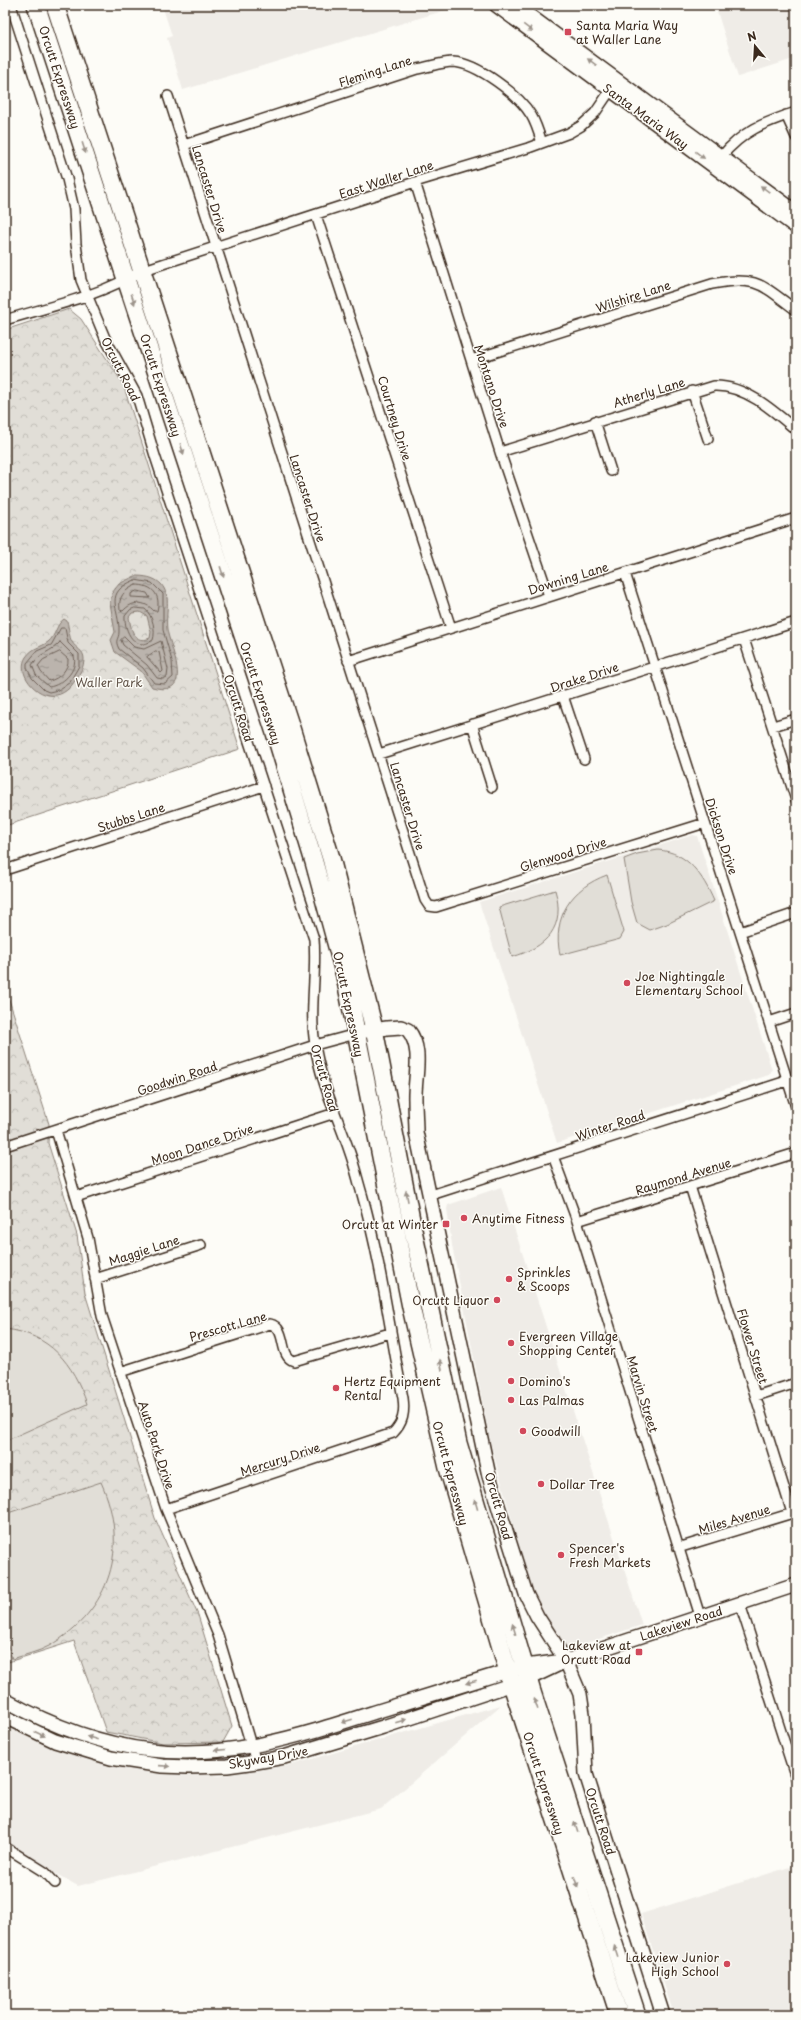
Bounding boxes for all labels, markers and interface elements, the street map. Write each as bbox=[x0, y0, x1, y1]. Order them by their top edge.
place label: Santa Maria Way at Waller Lane bbox=[576, 16, 678, 48]
street label: Orcutt Expressway bbox=[35, 23, 85, 131]
one-way arrow bbox=[522, 24, 533, 32]
north arrow bbox=[735, 26, 775, 66]
text: N bbox=[745, 26, 759, 45]
marker: Santa Maria Way at Waller Lane bbox=[563, 27, 573, 37]
street label: Fleming Lane bbox=[336, 51, 414, 91]
one-way arrow bbox=[587, 58, 598, 66]
street label: Santa Maria Way bbox=[599, 79, 693, 153]
one-way arrow bbox=[81, 143, 87, 155]
street label: Lancaster Drive bbox=[188, 143, 232, 235]
one-way arrow bbox=[694, 151, 705, 160]
street label: East Waller Lane bbox=[336, 155, 436, 203]
one-way arrow bbox=[759, 185, 770, 193]
street label: Wilshire Lane bbox=[593, 275, 673, 317]
one-way arrow bbox=[130, 293, 136, 305]
street label: Orcutt Expressway bbox=[136, 331, 186, 439]
street label: Orcutt Road bbox=[97, 334, 145, 404]
street label: Montano Drive bbox=[470, 342, 514, 430]
street label: Atherly Lane bbox=[611, 372, 687, 411]
street label: Courtney Drive bbox=[374, 373, 416, 463]
one-way arrow bbox=[179, 443, 185, 455]
street label: Lancaster Drive bbox=[285, 452, 331, 544]
street label: Downing Lane bbox=[525, 557, 611, 599]
one-way arrow bbox=[219, 567, 225, 579]
street label: Orcutt Expressway bbox=[236, 639, 286, 747]
street label: Drake Drive bbox=[547, 657, 621, 697]
street label: Orcutt Road bbox=[220, 672, 258, 744]
park label: Waller Park bbox=[75, 673, 143, 691]
street label: Lancaster Drive bbox=[386, 760, 430, 852]
street label: Dickson Drive bbox=[701, 795, 743, 877]
street label: Stubbs Lane bbox=[95, 798, 167, 836]
street label: Glenwood Drive bbox=[517, 832, 609, 876]
street label: Orcutt Expressway bbox=[329, 950, 369, 1058]
place label: Joe Nightingale Elementary School bbox=[635, 967, 743, 999]
marker: Joe Nightingale Elementary School bbox=[622, 978, 632, 988]
street label: Orcutt Road bbox=[307, 1042, 343, 1114]
street label: Goodwin Road bbox=[135, 1057, 219, 1099]
street label: Winter Road bbox=[573, 1105, 647, 1145]
street label: Moon Dance Drive bbox=[148, 1119, 256, 1169]
street label: Raymond Avenue bbox=[633, 1153, 734, 1199]
one-way arrow bbox=[403, 1190, 409, 1202]
place label: Anytime Fitness bbox=[472, 1209, 565, 1227]
marker: Anytime Fitness bbox=[459, 1213, 469, 1223]
place label: Orcutt at Winter bbox=[342, 1215, 438, 1233]
marker: Orcutt at Winter bbox=[441, 1219, 451, 1229]
street label: Maggie Lane bbox=[106, 1230, 182, 1270]
place label: Sprinkles & Scoops bbox=[517, 1263, 571, 1295]
marker: Sprinkles & Scoops bbox=[504, 1274, 514, 1284]
place label: Orcutt Liquor bbox=[412, 1291, 489, 1309]
marker: Orcutt Liquor bbox=[492, 1295, 502, 1305]
street label: Prescott Lane bbox=[187, 1306, 269, 1346]
street label: Flower Street bbox=[733, 1306, 773, 1386]
place label: Evergreen Village Shopping Center bbox=[519, 1327, 618, 1359]
marker: Evergreen Village Shopping Center bbox=[506, 1338, 516, 1348]
street label: Marvin Street bbox=[623, 1353, 663, 1435]
one-way arrow bbox=[437, 1359, 443, 1371]
place label: Hertz Equipment Rental bbox=[344, 1372, 441, 1404]
place label: Domino's bbox=[519, 1372, 571, 1390]
marker: Domino's bbox=[506, 1376, 516, 1386]
marker: Hertz Equipment Rental bbox=[331, 1383, 341, 1393]
place label: Las Palmas bbox=[519, 1391, 584, 1409]
marker: Las Palmas bbox=[506, 1395, 516, 1405]
street label: Auto Park Drive bbox=[134, 1398, 180, 1492]
street label: Orcutt Expressway bbox=[428, 1419, 474, 1527]
place label: Goodwill bbox=[531, 1422, 581, 1440]
marker: Goodwill bbox=[518, 1426, 528, 1436]
street label: Mercury Drive bbox=[238, 1437, 323, 1480]
street label: Orcutt Road bbox=[481, 1470, 517, 1542]
place label: Dollar Tree bbox=[549, 1475, 615, 1493]
marker: Dollar Tree bbox=[536, 1479, 546, 1489]
one-way arrow bbox=[472, 1498, 478, 1511]
street label: Miles Avenue bbox=[696, 1499, 773, 1538]
place label: Spencer's Fresh Markets bbox=[569, 1539, 651, 1571]
marker: Spencer's Fresh Markets bbox=[556, 1550, 566, 1560]
street label: Lakeview Road bbox=[637, 1601, 725, 1645]
one-way arrow bbox=[511, 1622, 517, 1634]
place label: Lakeview at Orcutt Road bbox=[561, 1636, 631, 1668]
marker: Lakeview at Orcutt Road bbox=[634, 1647, 644, 1657]
one-way arrow bbox=[464, 1679, 476, 1685]
one-way arrow bbox=[533, 1698, 539, 1710]
one-way arrow bbox=[340, 1718, 352, 1724]
one-way arrow bbox=[396, 1718, 408, 1724]
street label: Orcutt Expressway bbox=[519, 1729, 569, 1837]
one-way arrow bbox=[34, 1731, 46, 1737]
one-way arrow bbox=[85, 1734, 98, 1740]
street label: Skyway Drive bbox=[227, 1741, 309, 1773]
one-way arrow bbox=[214, 1747, 226, 1753]
one-way arrow bbox=[159, 1762, 172, 1769]
street label: Orcutt Road bbox=[582, 1785, 620, 1857]
one-way arrow bbox=[573, 1821, 579, 1833]
one-way arrow bbox=[573, 1876, 579, 1888]
one-way arrow bbox=[613, 1945, 619, 1957]
place label: Lakeview Junior High School bbox=[626, 1948, 720, 1980]
marker: Lakeview Junior High School bbox=[722, 1959, 732, 1969]

